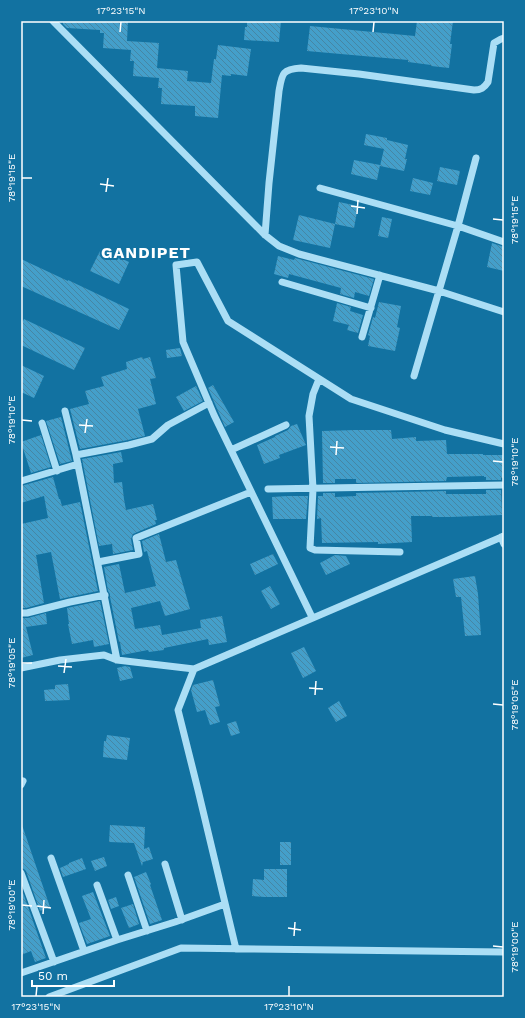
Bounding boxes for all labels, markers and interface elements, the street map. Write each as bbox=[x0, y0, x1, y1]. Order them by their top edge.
text: 17°23'15"N bbox=[96, 5, 146, 16]
text: 17°23'10"N bbox=[349, 5, 399, 16]
text: 78°19'15"E bbox=[6, 154, 17, 202]
text: 78°19'15"E bbox=[509, 196, 520, 244]
district label: GANDIPET bbox=[101, 243, 191, 262]
text: 78°19'10"E bbox=[6, 395, 17, 445]
text: 78°19'10"E bbox=[509, 437, 520, 487]
text: 78°19'05"E bbox=[6, 637, 17, 689]
text: 78°19'05"E bbox=[509, 679, 520, 731]
text: 78°19'00"E bbox=[6, 879, 17, 931]
text: 78°19'00"E bbox=[509, 921, 520, 973]
scale bar bbox=[32, 962, 114, 988]
text: 50 m bbox=[38, 969, 68, 983]
text: 17°23'15"N bbox=[11, 1001, 61, 1012]
text: 17°23'10"N bbox=[264, 1001, 314, 1012]

